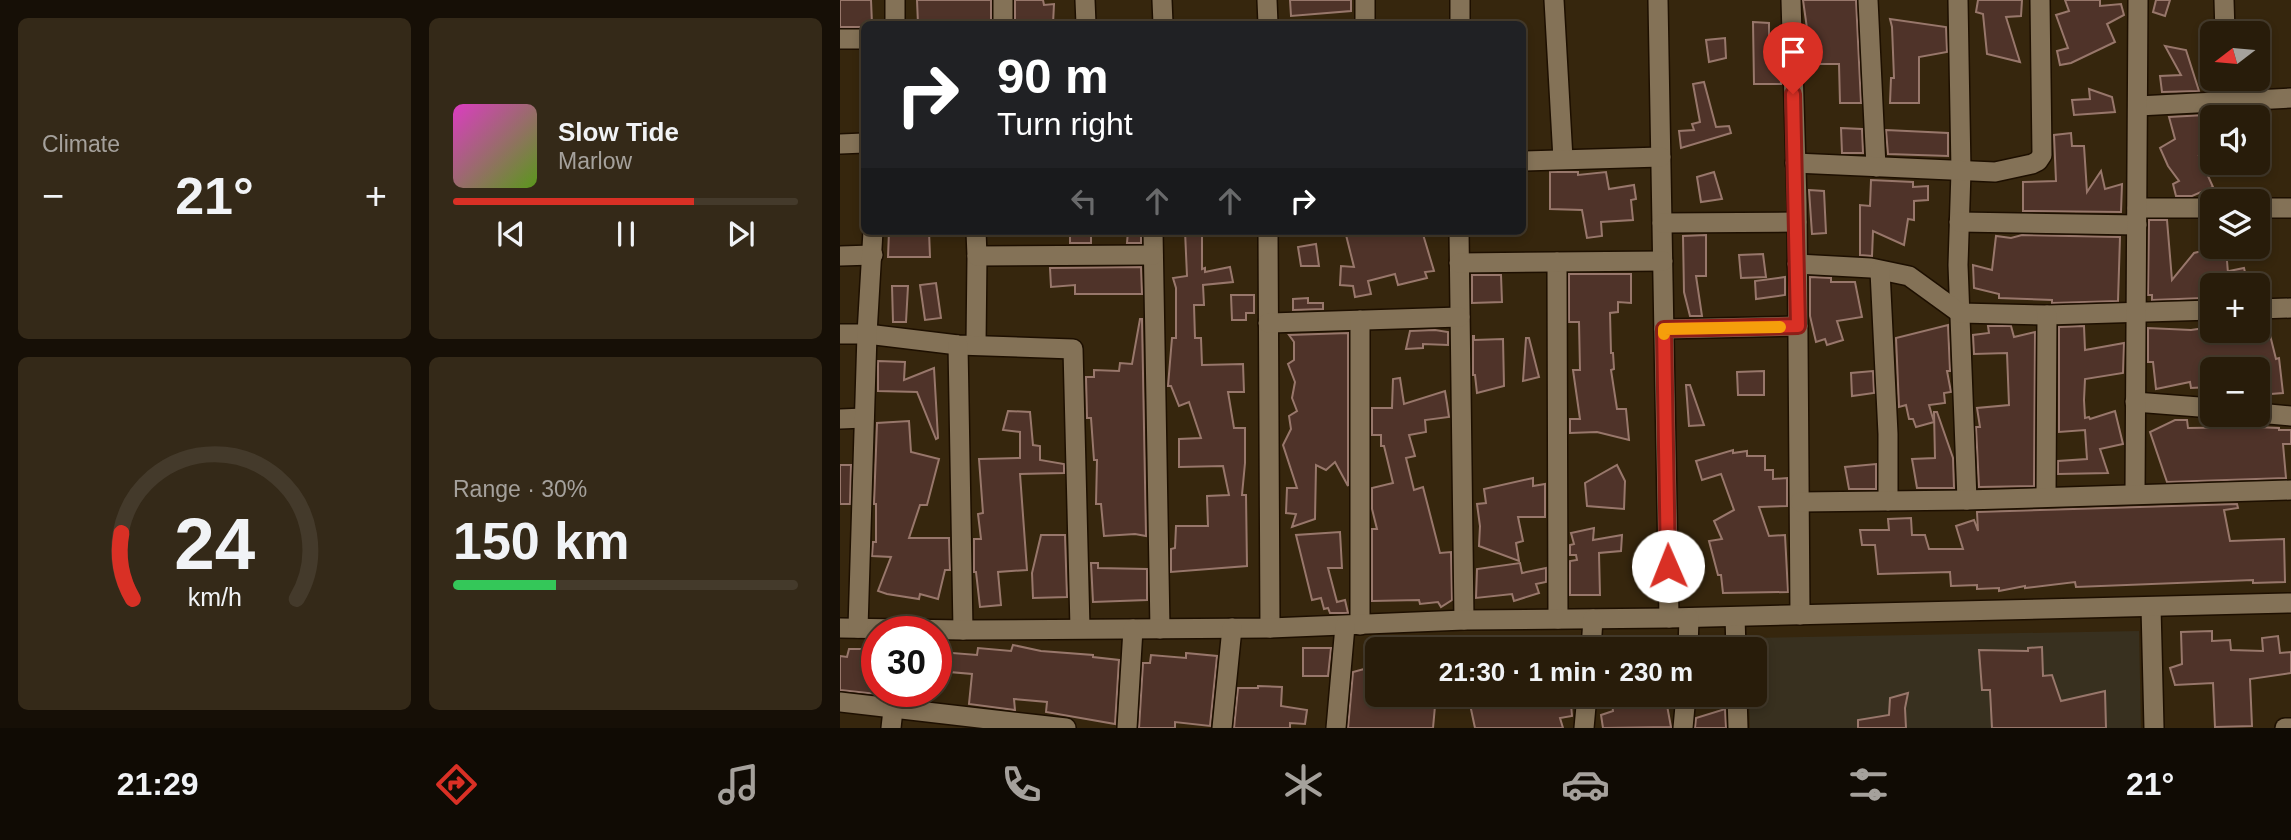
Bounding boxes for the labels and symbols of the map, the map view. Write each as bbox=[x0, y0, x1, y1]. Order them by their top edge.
north arrow bbox=[2200, 21, 2270, 91]
pin bbox=[1763, 22, 1823, 94]
position arrow bbox=[1631, 529, 1705, 603]
speed limit sign: 30 bbox=[861, 616, 952, 707]

